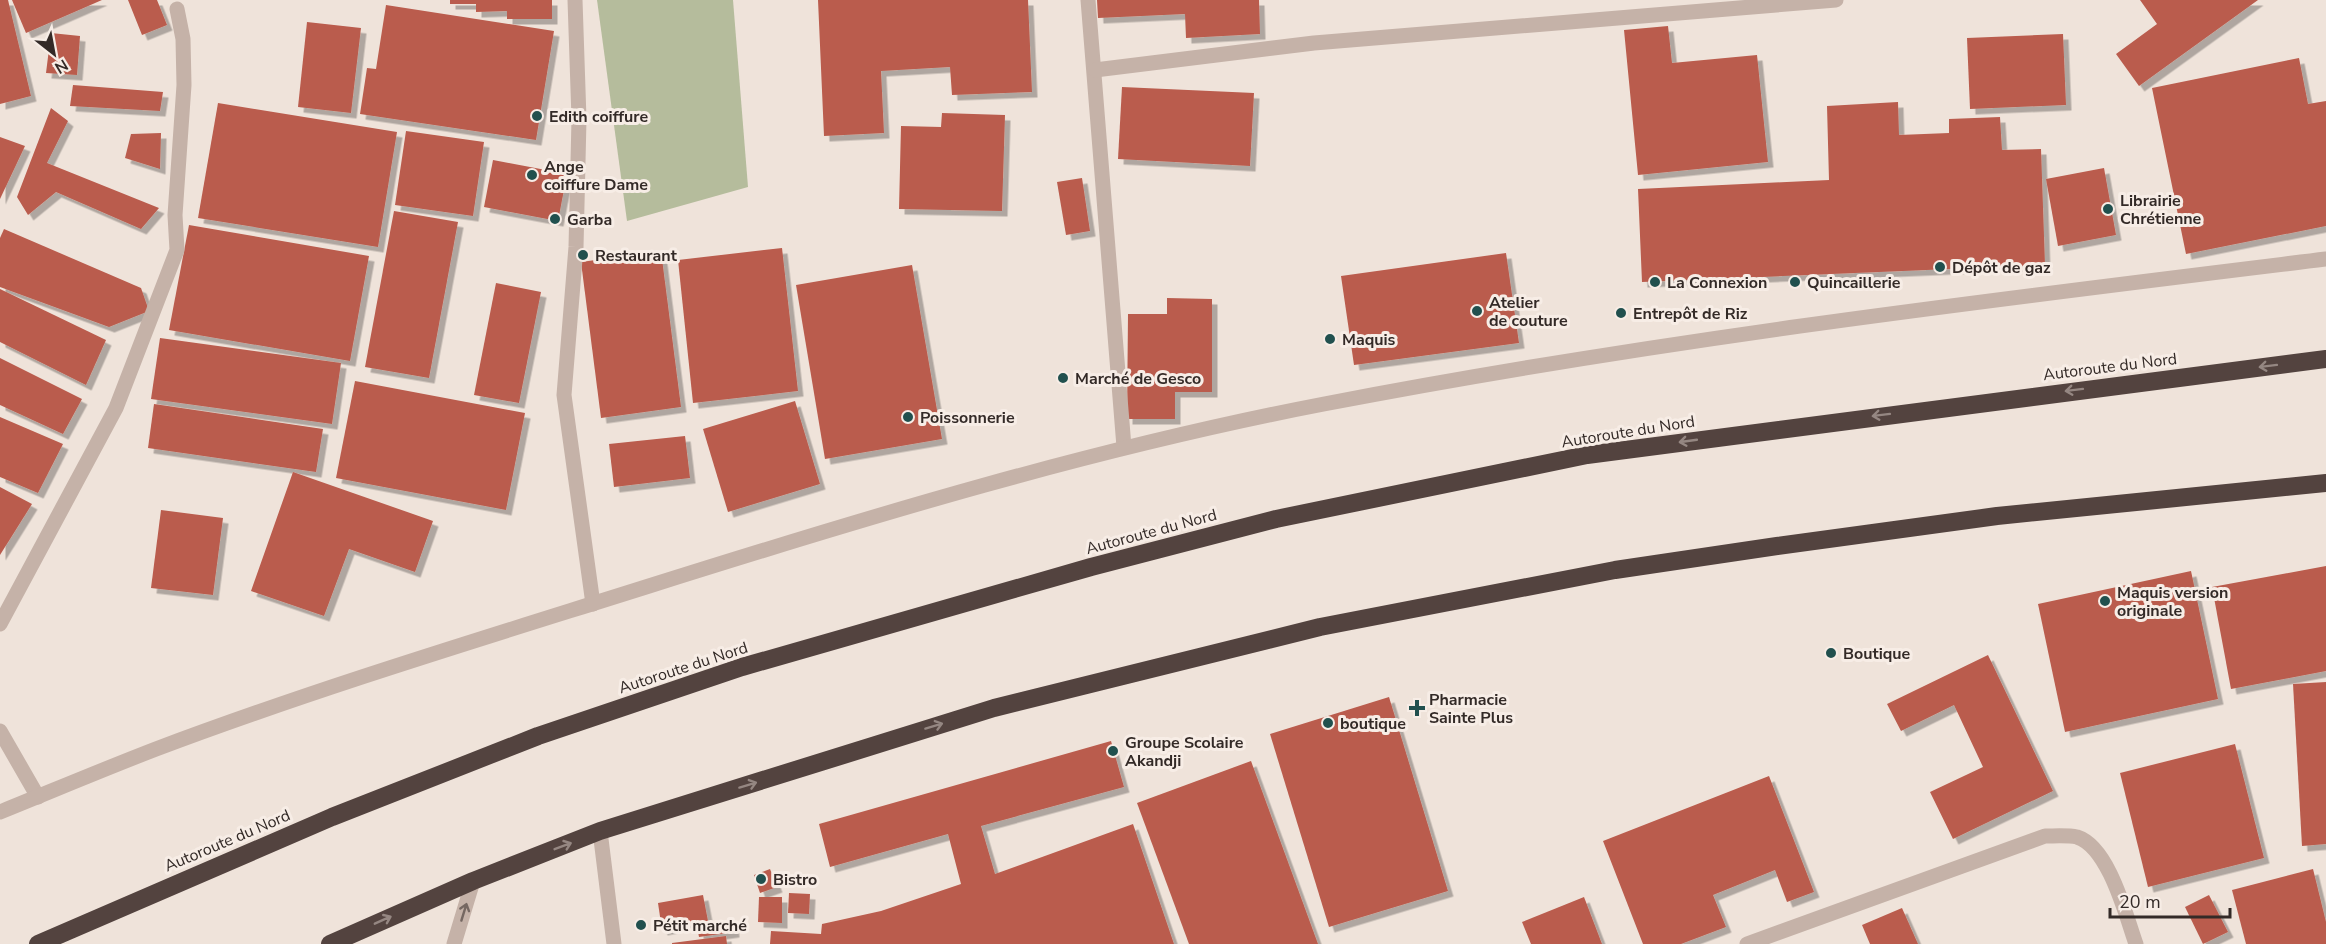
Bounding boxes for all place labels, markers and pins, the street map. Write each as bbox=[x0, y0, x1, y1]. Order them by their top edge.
place label: Edith coiffure bbox=[549, 106, 648, 128]
marker: Edith coiffure bbox=[530, 109, 544, 123]
place label: Ange coiffure Dame bbox=[544, 156, 648, 196]
marker: Ange coiffure Dame bbox=[525, 168, 539, 182]
place label: Librairie Chrétienne bbox=[2120, 190, 2202, 230]
marker: Librairie Chrétienne bbox=[2101, 202, 2115, 216]
place label: Garba bbox=[567, 209, 612, 231]
marker: Garba bbox=[548, 212, 562, 226]
place label: Restaurant bbox=[595, 245, 678, 267]
marker: Restaurant bbox=[576, 248, 590, 262]
place label: Dépôt de gaz bbox=[1952, 257, 2051, 279]
marker: Dépôt de gaz bbox=[1933, 260, 1947, 274]
place label: La Connexion bbox=[1667, 272, 1767, 294]
place label: Quincaillerie bbox=[1807, 272, 1901, 294]
marker: La Connexion bbox=[1648, 275, 1662, 289]
marker: Quincaillerie bbox=[1788, 275, 1802, 289]
place label: Atelier de couture bbox=[1489, 292, 1568, 332]
place label: Entrepôt de Riz bbox=[1633, 303, 1748, 325]
marker: Atelier de couture bbox=[1470, 304, 1484, 318]
marker: Entrepôt de Riz bbox=[1614, 306, 1628, 320]
place label: Maquis bbox=[1342, 329, 1396, 351]
marker: Maquis bbox=[1323, 332, 1337, 346]
place label: Marché de Gesco bbox=[1075, 368, 1201, 390]
marker: Marché de Gesco bbox=[1056, 371, 1070, 385]
place label: Poissonnerie bbox=[920, 407, 1015, 429]
marker: Poissonnerie bbox=[901, 410, 915, 424]
place label: Maquis version originale bbox=[2117, 582, 2228, 622]
marker: Maquis version originale bbox=[2098, 594, 2112, 608]
place label: Boutique bbox=[1843, 643, 1911, 665]
marker: Boutique bbox=[1824, 646, 1838, 660]
place label: Pharmacie Sainte Plus bbox=[1429, 689, 1513, 729]
marker: Pharmacie Sainte Plus bbox=[1410, 701, 1424, 715]
place label: boutique bbox=[1340, 713, 1406, 735]
marker: boutique bbox=[1321, 716, 1335, 730]
place label: Groupe Scolaire Akandji bbox=[1125, 732, 1244, 772]
marker: Groupe Scolaire Akandji bbox=[1106, 744, 1120, 758]
place label: Bistro bbox=[773, 869, 817, 891]
marker: Bistro bbox=[754, 872, 768, 886]
place label: Pétit marché bbox=[653, 915, 747, 937]
marker: Pétit marché bbox=[634, 918, 648, 932]

